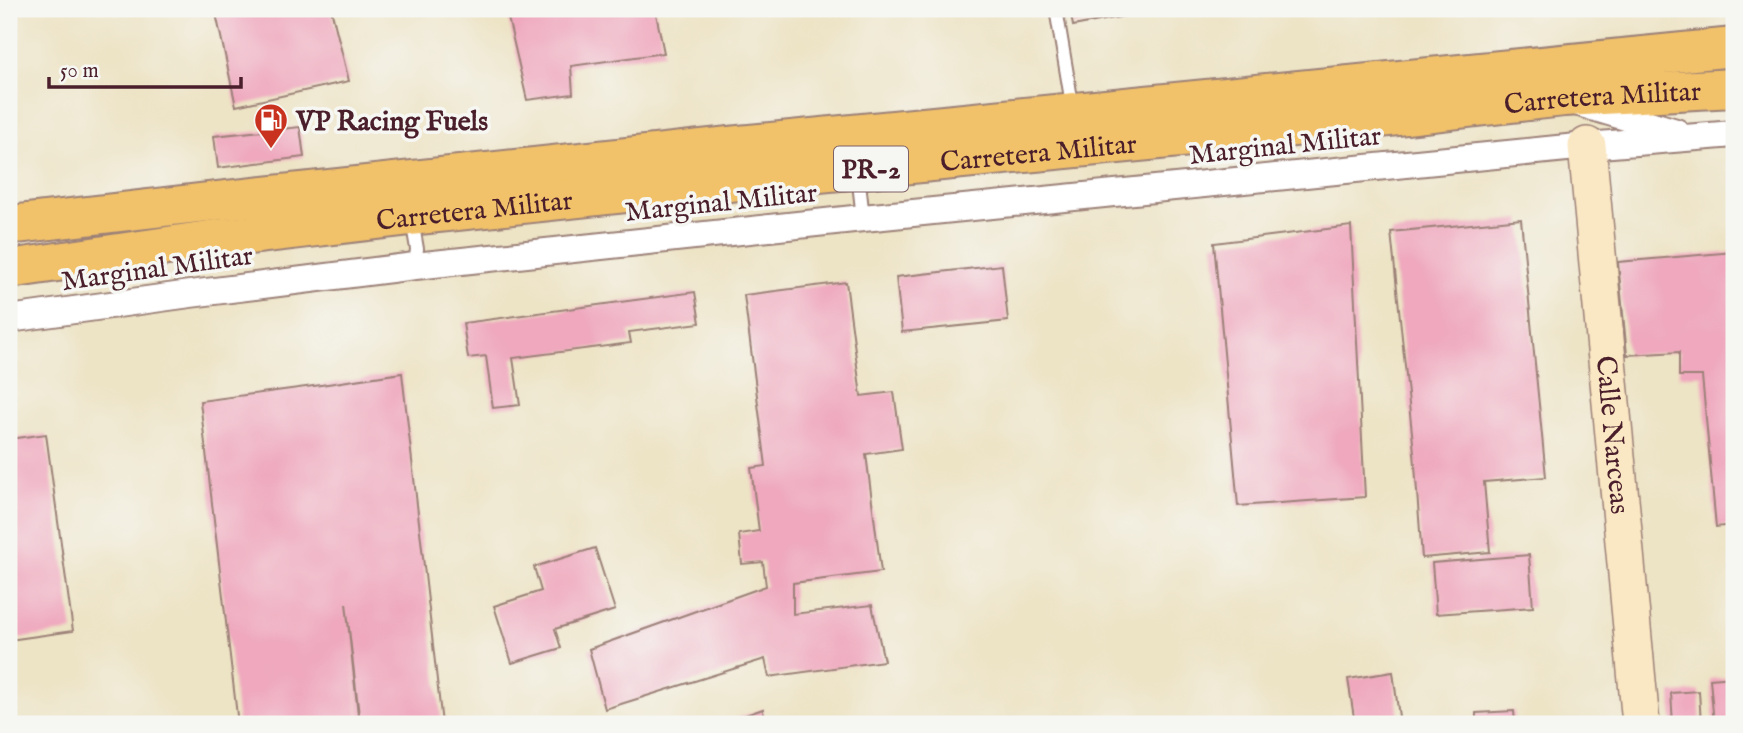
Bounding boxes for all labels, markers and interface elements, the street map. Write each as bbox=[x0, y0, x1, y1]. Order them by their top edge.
scale bar bbox=[49, 46, 242, 90]
text: 50 m bbox=[60, 58, 99, 85]
street label: Carretera Militar bbox=[1502, 75, 1702, 124]
fuel station icon: VP Racing Fuels bbox=[252, 101, 290, 150]
place label: VP Racing Fuels bbox=[295, 105, 488, 140]
street label: Marginal Militar bbox=[1187, 119, 1383, 174]
street label: Carretera Militar bbox=[938, 127, 1138, 181]
road number: PR-2 bbox=[834, 146, 908, 192]
street label: Marginal Militar bbox=[623, 176, 819, 231]
street label: Carretera Militar bbox=[374, 184, 574, 240]
street label: Marginal Militar bbox=[59, 239, 255, 300]
street label: Calle Narceas bbox=[1587, 354, 1636, 516]

